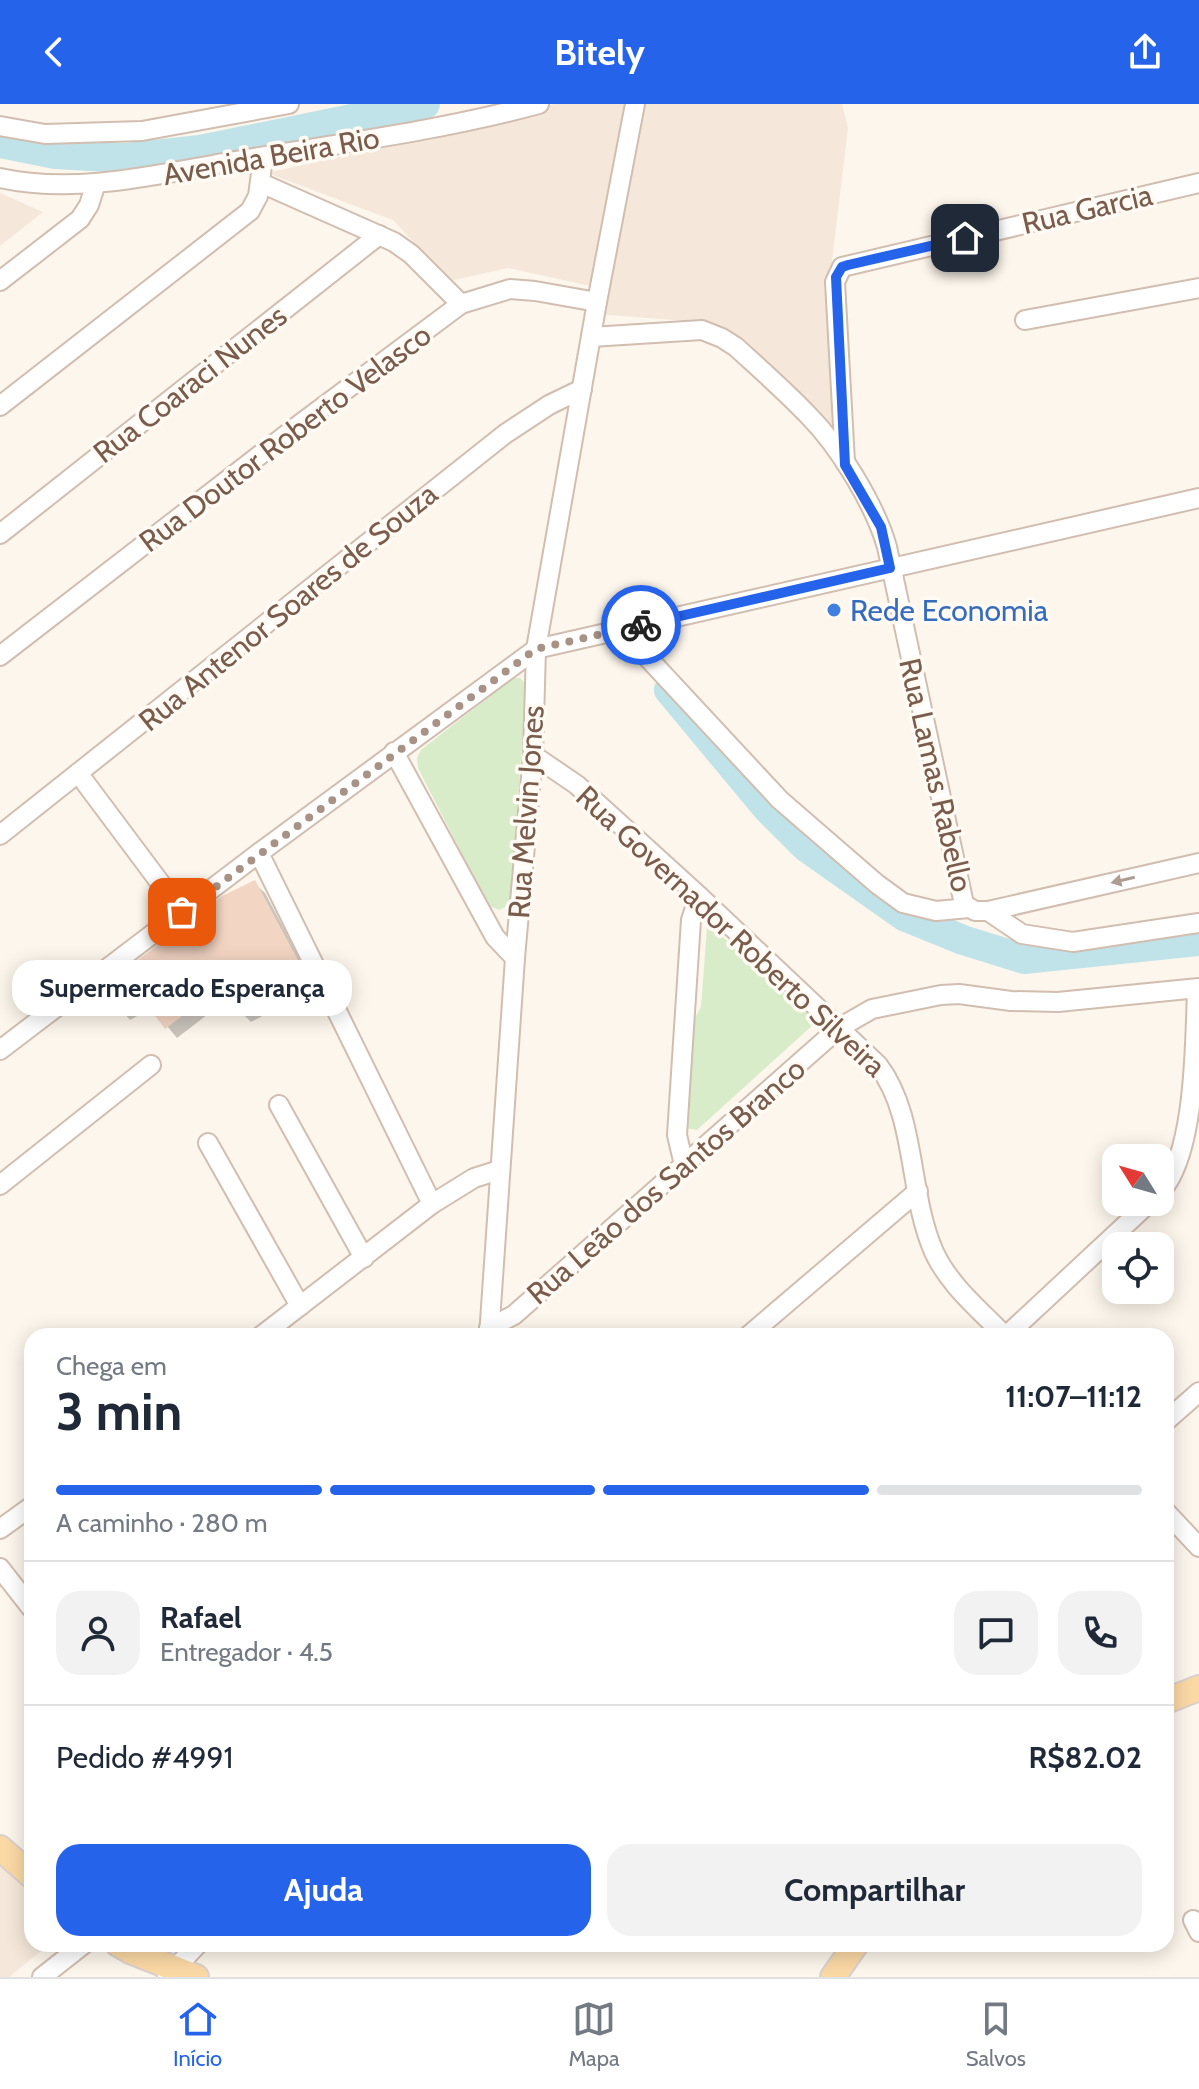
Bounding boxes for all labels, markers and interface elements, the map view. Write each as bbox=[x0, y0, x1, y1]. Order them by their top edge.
icon: back bbox=[32, 30, 76, 74]
text: Bitely bbox=[554, 30, 645, 74]
icon: share bbox=[1123, 30, 1167, 74]
street label: Avenida Beira Rio bbox=[160, 119, 382, 193]
street label: Rua Garcia bbox=[1018, 176, 1156, 242]
pin bbox=[931, 204, 999, 272]
icon: home bbox=[943, 216, 987, 260]
street label: Rua Coaraci Nunes bbox=[86, 297, 294, 471]
street label: Rua Doutor Roberto Velasco bbox=[132, 316, 438, 560]
street label: Rua Antenor Soares de Souza bbox=[131, 475, 445, 739]
courier bbox=[601, 585, 681, 665]
place label: Rede Economia bbox=[850, 592, 1049, 629]
marker: Rede Economia bbox=[825, 601, 843, 619]
icon: bike bbox=[619, 603, 663, 647]
street label: Rua Lamas Rabello bbox=[891, 655, 981, 895]
street label: Rua Melvin Jones bbox=[500, 704, 552, 920]
street label: Rua Governador Roberto Silveira bbox=[568, 778, 894, 1085]
one-way arrow bbox=[1110, 874, 1135, 887]
pin bbox=[148, 878, 216, 946]
icon: bag bbox=[160, 890, 204, 934]
callout: Supermercado Esperança bbox=[12, 960, 352, 1016]
text: Supermercado Esperança bbox=[39, 972, 325, 1004]
street label: Rua Leão dos Santos Branco bbox=[519, 1050, 813, 1312]
north arrow bbox=[1102, 1144, 1174, 1216]
map controls bbox=[1102, 1144, 1174, 1304]
button: locate bbox=[1102, 1232, 1174, 1304]
text: Chega em bbox=[56, 1350, 167, 1382]
text: 11:07–11:12 bbox=[1005, 1378, 1142, 1415]
text: 3 min bbox=[56, 1380, 182, 1443]
text: A caminho · 280 m bbox=[56, 1507, 267, 1539]
button: person bbox=[56, 1591, 140, 1675]
button: chat bbox=[954, 1591, 1038, 1675]
button: phone bbox=[1058, 1591, 1142, 1675]
text: Rafael bbox=[160, 1599, 242, 1636]
text: Entregador · 4.5 bbox=[160, 1636, 333, 1668]
text: Pedido #4991 bbox=[56, 1739, 233, 1776]
text: R$82.02 bbox=[1028, 1739, 1142, 1776]
button: Ajuda bbox=[56, 1844, 591, 1936]
button: Compartilhar bbox=[607, 1844, 1142, 1936]
tab: Início bbox=[173, 1997, 222, 2072]
tab: Mapa bbox=[568, 1997, 619, 2072]
tab: Salvos bbox=[966, 1997, 1026, 2072]

